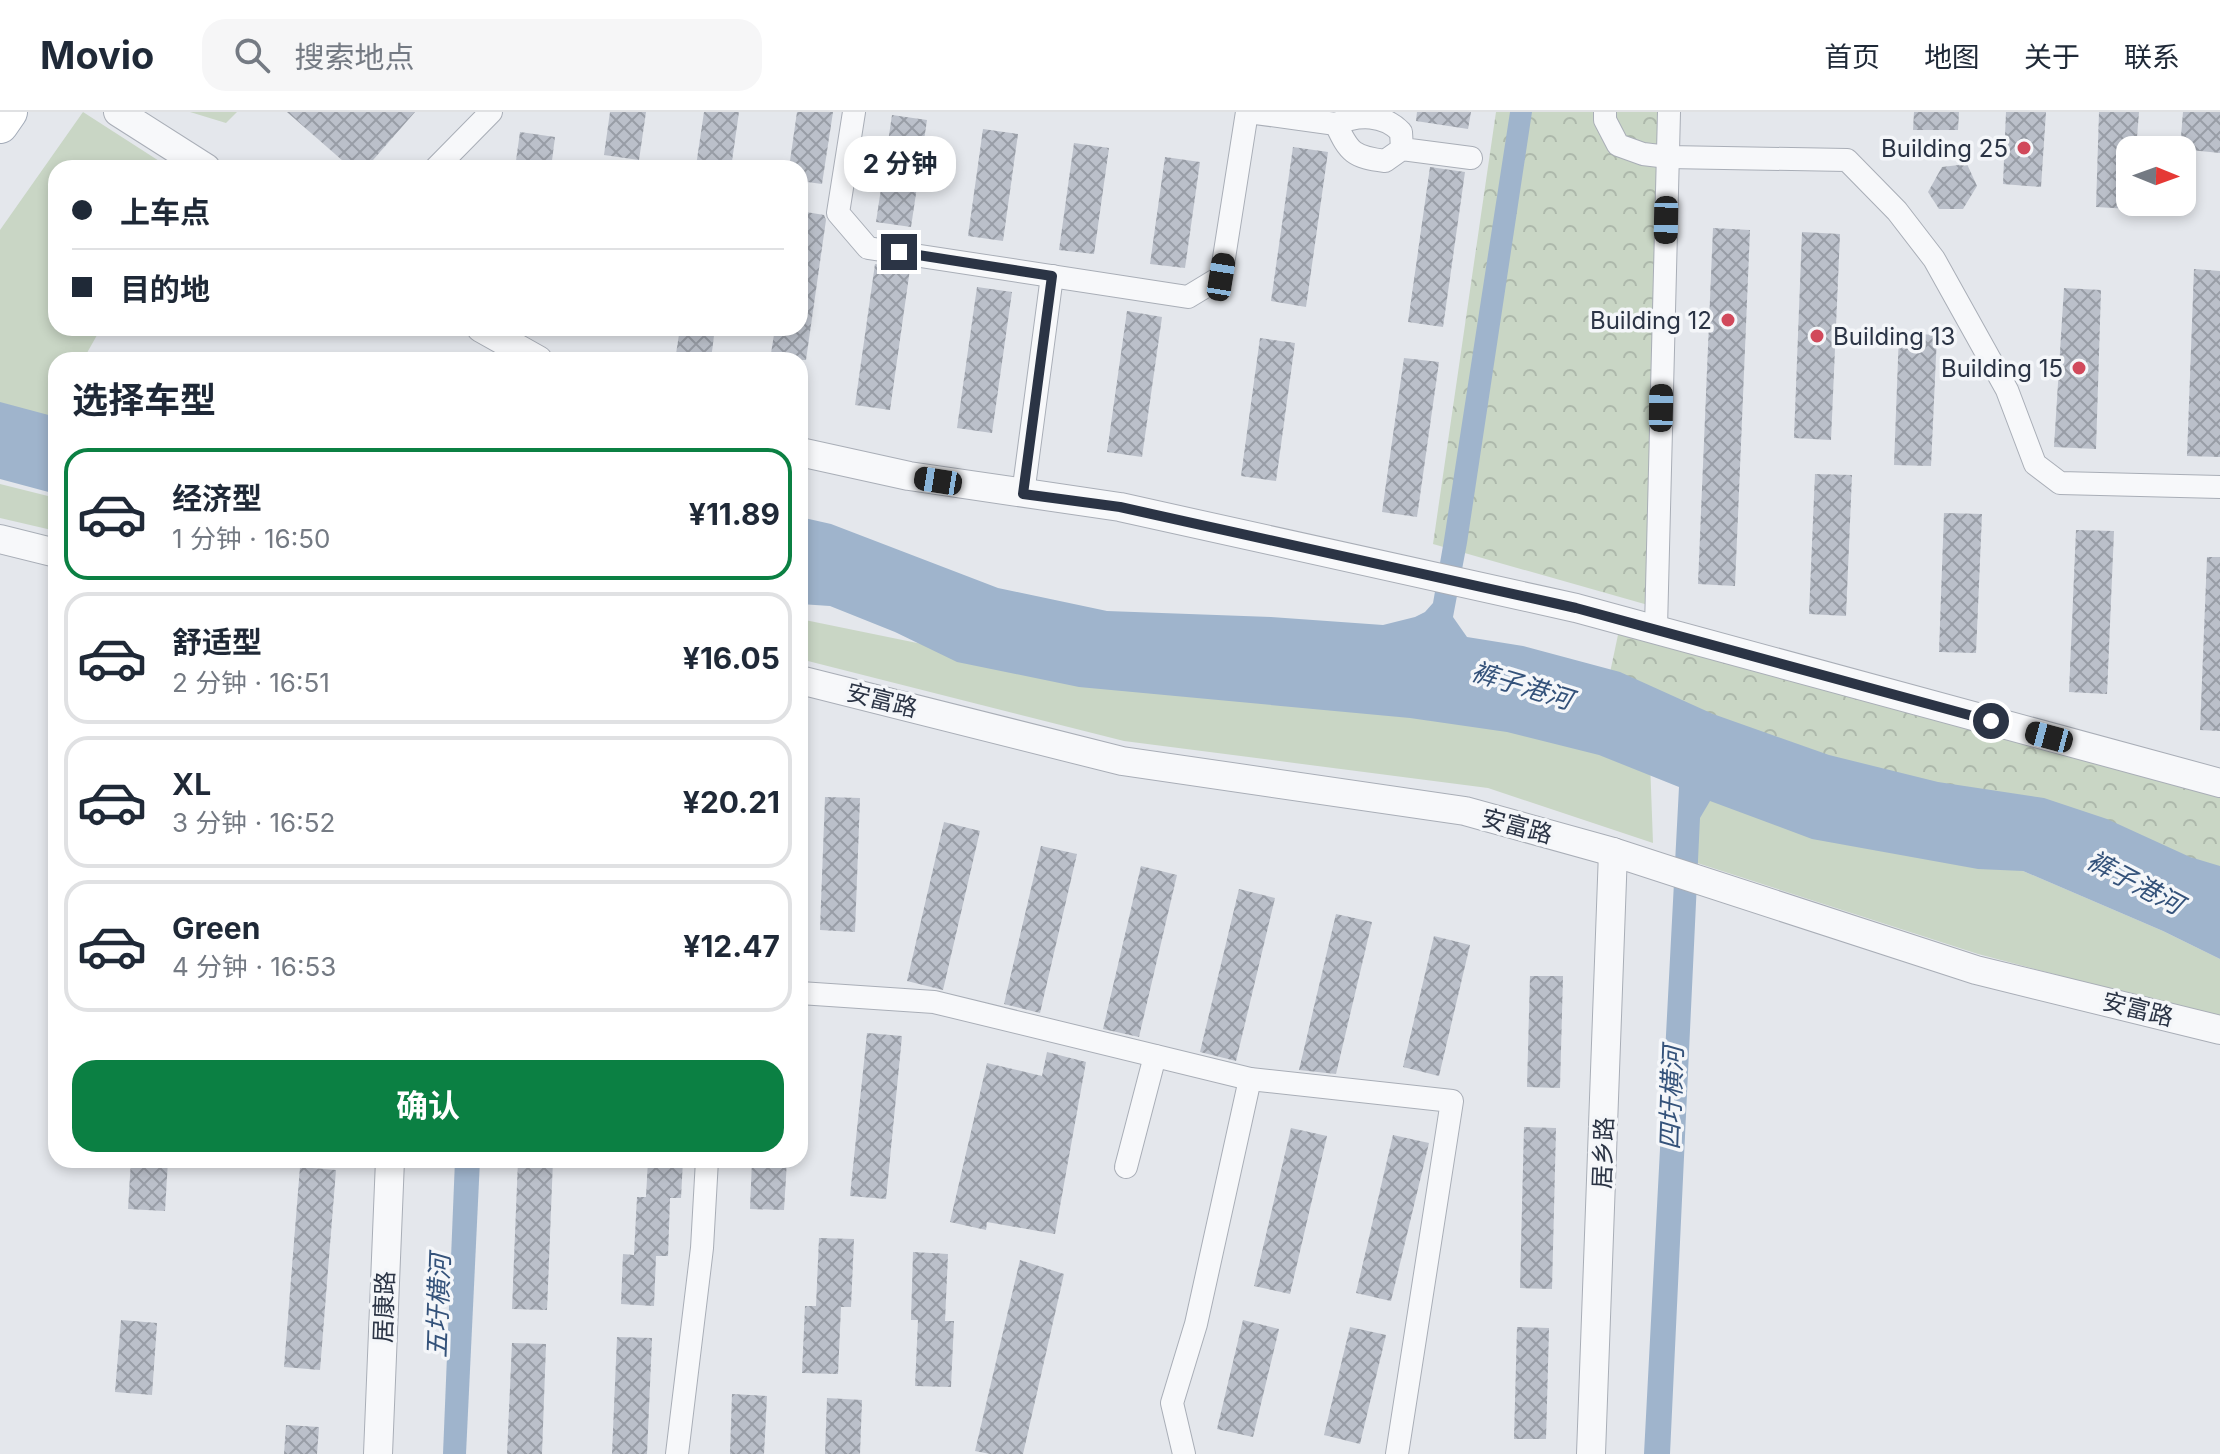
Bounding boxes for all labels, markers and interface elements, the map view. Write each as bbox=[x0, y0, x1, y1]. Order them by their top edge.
search box bbox=[202, 19, 762, 91]
text: Movio bbox=[40, 32, 154, 78]
icon: search bbox=[230, 33, 274, 77]
text: 搜索地点 bbox=[294, 39, 414, 75]
text: 首页 bbox=[1824, 40, 1880, 74]
text: 地图 bbox=[1924, 40, 1980, 74]
text: 关于 bbox=[2024, 40, 2080, 74]
text: 联系 bbox=[2124, 40, 2180, 74]
place label: Building 25 bbox=[1881, 134, 2008, 163]
callout: 2 分钟 bbox=[843, 136, 955, 192]
north arrow bbox=[2116, 136, 2196, 216]
map controls bbox=[2116, 136, 2196, 216]
marker: Building 25 bbox=[2015, 139, 2033, 157]
text: 2 分钟 bbox=[863, 148, 937, 179]
text: 上车点 bbox=[120, 194, 210, 230]
car bbox=[1654, 196, 1678, 244]
route end bbox=[881, 234, 917, 270]
car bbox=[1205, 251, 1237, 303]
text: 目的地 bbox=[120, 271, 210, 307]
place label: Building 12 bbox=[1590, 306, 1712, 335]
marker: Building 12 bbox=[1719, 311, 1737, 329]
place label: Building 13 bbox=[1833, 322, 1955, 351]
marker: Building 13 bbox=[1808, 327, 1826, 345]
place label: Building 15 bbox=[1941, 354, 2063, 383]
marker: Building 15 bbox=[2070, 359, 2088, 377]
text: 选择车型 bbox=[72, 378, 216, 422]
car bbox=[1649, 384, 1673, 432]
car bbox=[912, 465, 964, 497]
icon: car bbox=[76, 478, 148, 550]
text: 经济型 bbox=[172, 480, 262, 516]
text: ¥11.89 bbox=[689, 496, 780, 532]
text: 1 分钟 · 16:50 bbox=[172, 523, 330, 554]
icon: car bbox=[76, 622, 148, 694]
text: 舒适型 bbox=[172, 624, 262, 660]
text: ¥16.05 bbox=[683, 640, 780, 676]
water label: 裤子港河 bbox=[1468, 655, 1581, 716]
text: 2 分钟 · 16:51 bbox=[172, 667, 330, 698]
street label: 安富路 bbox=[844, 677, 920, 723]
route start bbox=[1973, 703, 2009, 739]
car bbox=[2023, 719, 2075, 755]
icon: car bbox=[76, 766, 148, 838]
text: XL bbox=[172, 766, 211, 802]
text: ¥20.21 bbox=[683, 784, 780, 820]
street label: 安富路 bbox=[1478, 803, 1556, 849]
text: 3 分钟 · 16:52 bbox=[172, 807, 335, 838]
water label: 裤子港河 bbox=[2082, 844, 2193, 922]
icon: car bbox=[76, 910, 148, 982]
text: Green bbox=[172, 910, 260, 946]
text: ¥12.47 bbox=[683, 928, 780, 964]
text: 4 分钟 · 16:53 bbox=[172, 951, 336, 982]
street label: 安富路 bbox=[2100, 986, 2176, 1032]
water label: 四圩横河 bbox=[1654, 1041, 1688, 1151]
button: 确认 bbox=[72, 1060, 784, 1152]
street label: 居乡路 bbox=[1587, 1117, 1619, 1189]
water label: 五圩横河 bbox=[421, 1249, 455, 1359]
street label: 居康路 bbox=[368, 1271, 400, 1343]

